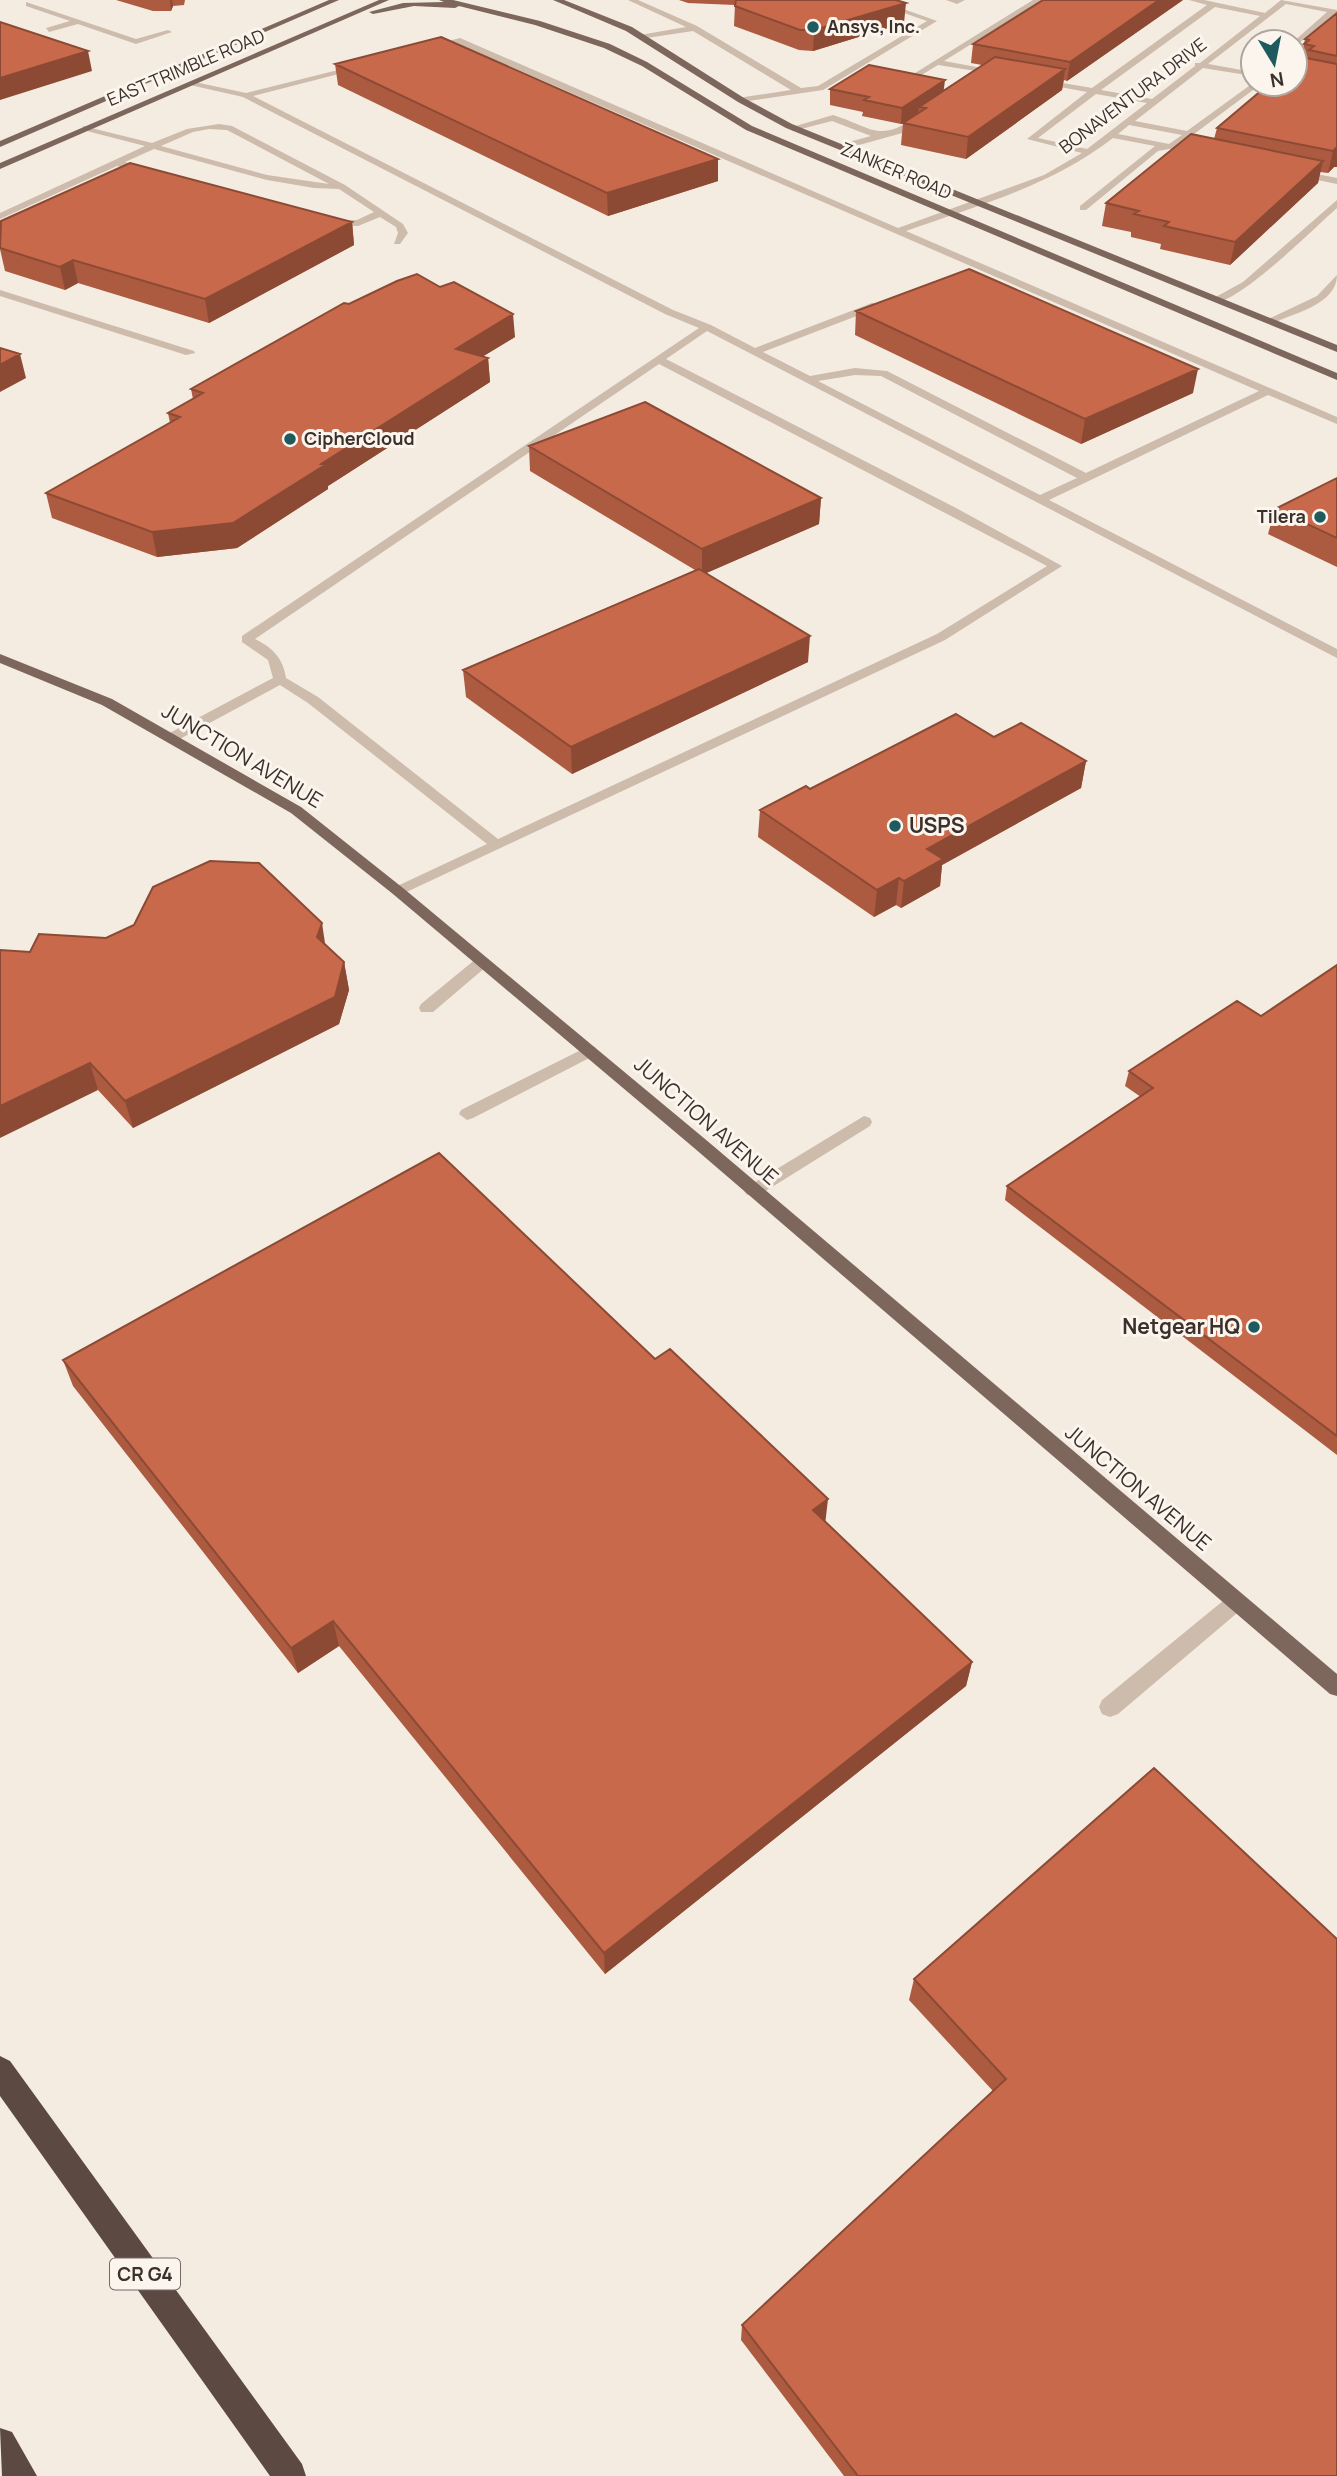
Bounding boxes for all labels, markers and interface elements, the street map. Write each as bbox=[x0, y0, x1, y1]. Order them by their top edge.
place label: Ansys, Inc. bbox=[827, 14, 920, 38]
marker: Ansys, Inc. bbox=[805, 19, 821, 35]
street label: EAST TRIMBLE ROAD bbox=[103, 23, 268, 111]
north arrow bbox=[1239, 28, 1309, 98]
street label: BONAVENTURA DRIVE bbox=[1054, 32, 1211, 158]
text: N bbox=[1268, 66, 1286, 94]
street label: ZANKER ROAD bbox=[837, 136, 955, 204]
place label: CipherCloud bbox=[304, 426, 415, 450]
marker: CipherCloud bbox=[282, 431, 298, 447]
place label: Tilera bbox=[1257, 504, 1306, 528]
marker: Tilera bbox=[1312, 509, 1328, 525]
street label: JUNCTION AVENUE bbox=[157, 696, 328, 814]
place label: USPS bbox=[909, 811, 965, 839]
marker: USPS bbox=[887, 818, 903, 834]
street label: JUNCTION AVENUE bbox=[629, 1050, 785, 1191]
place label: Netgear HQ bbox=[1122, 1312, 1240, 1340]
marker: Netgear HQ bbox=[1246, 1319, 1262, 1335]
street label: JUNCTION AVENUE bbox=[1060, 1418, 1218, 1557]
road number: CR G4 bbox=[110, 2258, 180, 2290]

